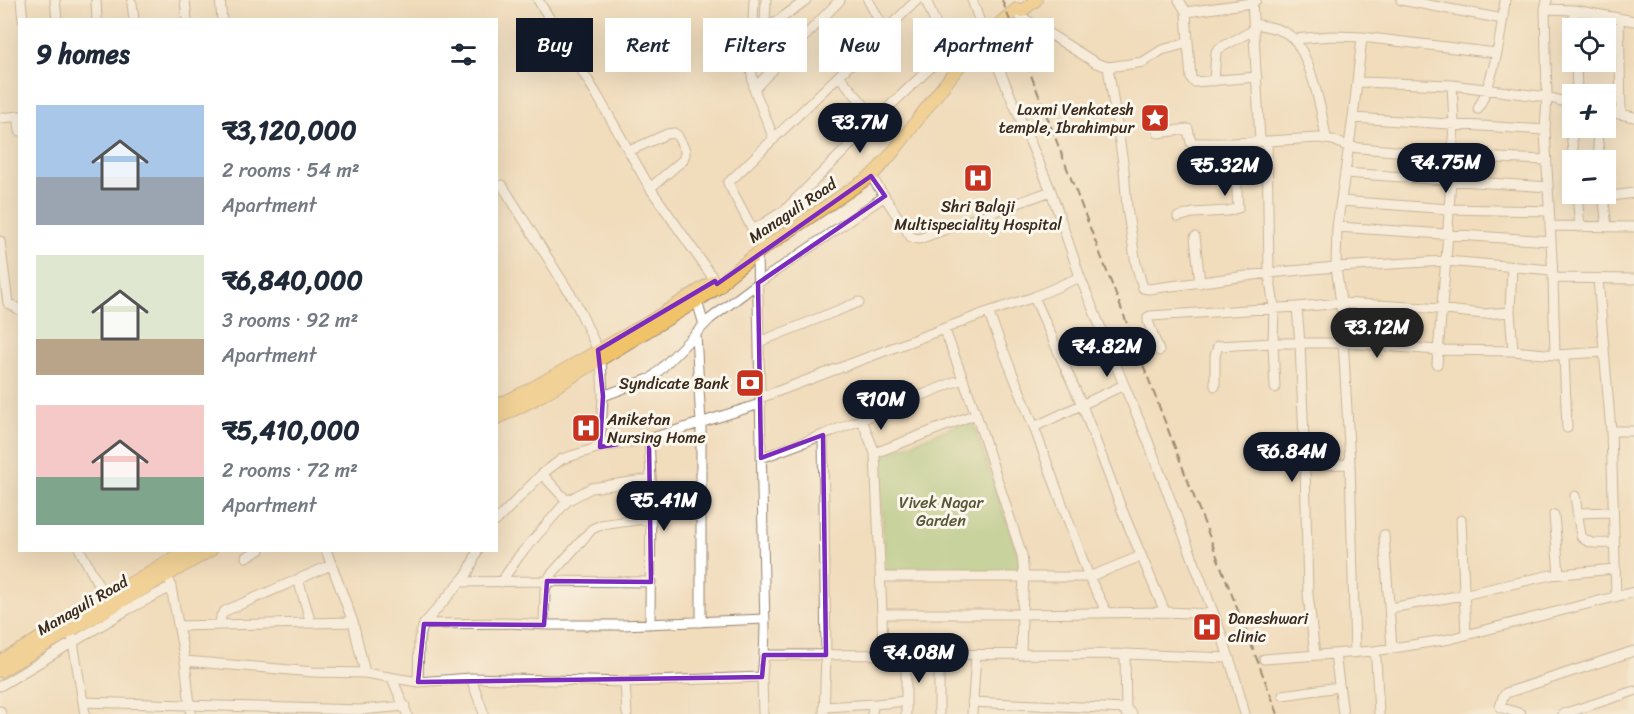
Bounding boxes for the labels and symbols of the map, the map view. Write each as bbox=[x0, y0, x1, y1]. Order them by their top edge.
place label: Laxmi Venkatesh temple, Ibrahimpur bbox=[999, 95, 1135, 142]
place icon: Laxmi Venkatesh temple, Ibrahimpur bbox=[1139, 102, 1171, 134]
pin: ₹3.7M bbox=[818, 103, 902, 154]
pin: ₹4.75M bbox=[1397, 143, 1495, 194]
pin: ₹5.32M bbox=[1176, 146, 1274, 197]
hospital icon: Shri Balaji Multispeciality Hospital bbox=[962, 162, 994, 194]
street label: Managuli Road bbox=[742, 169, 844, 251]
place label: Shri Balaji Multispeciality Hospital bbox=[894, 192, 1062, 239]
pin: ₹3.12M bbox=[1328, 308, 1426, 359]
pin: ₹4.82M bbox=[1058, 327, 1156, 378]
bank icon: Syndicate Bank bbox=[734, 367, 766, 399]
place label: Syndicate Bank bbox=[619, 369, 729, 398]
pin: ₹10M bbox=[845, 380, 917, 431]
place label: Aniketan Nursing Home bbox=[606, 405, 706, 452]
hospital icon: Aniketan Nursing Home bbox=[570, 412, 602, 444]
pin: ₹6.84M bbox=[1243, 432, 1341, 483]
pin: ₹5.41M bbox=[615, 481, 713, 532]
park label: Vivek Nagar Garden bbox=[899, 488, 985, 535]
street label: Managuli Road bbox=[31, 567, 135, 643]
place label: Daneshwari clinic bbox=[1228, 604, 1309, 651]
hospital icon: Daneshwari clinic bbox=[1191, 611, 1223, 643]
pin: ₹4.08M bbox=[870, 633, 968, 684]

